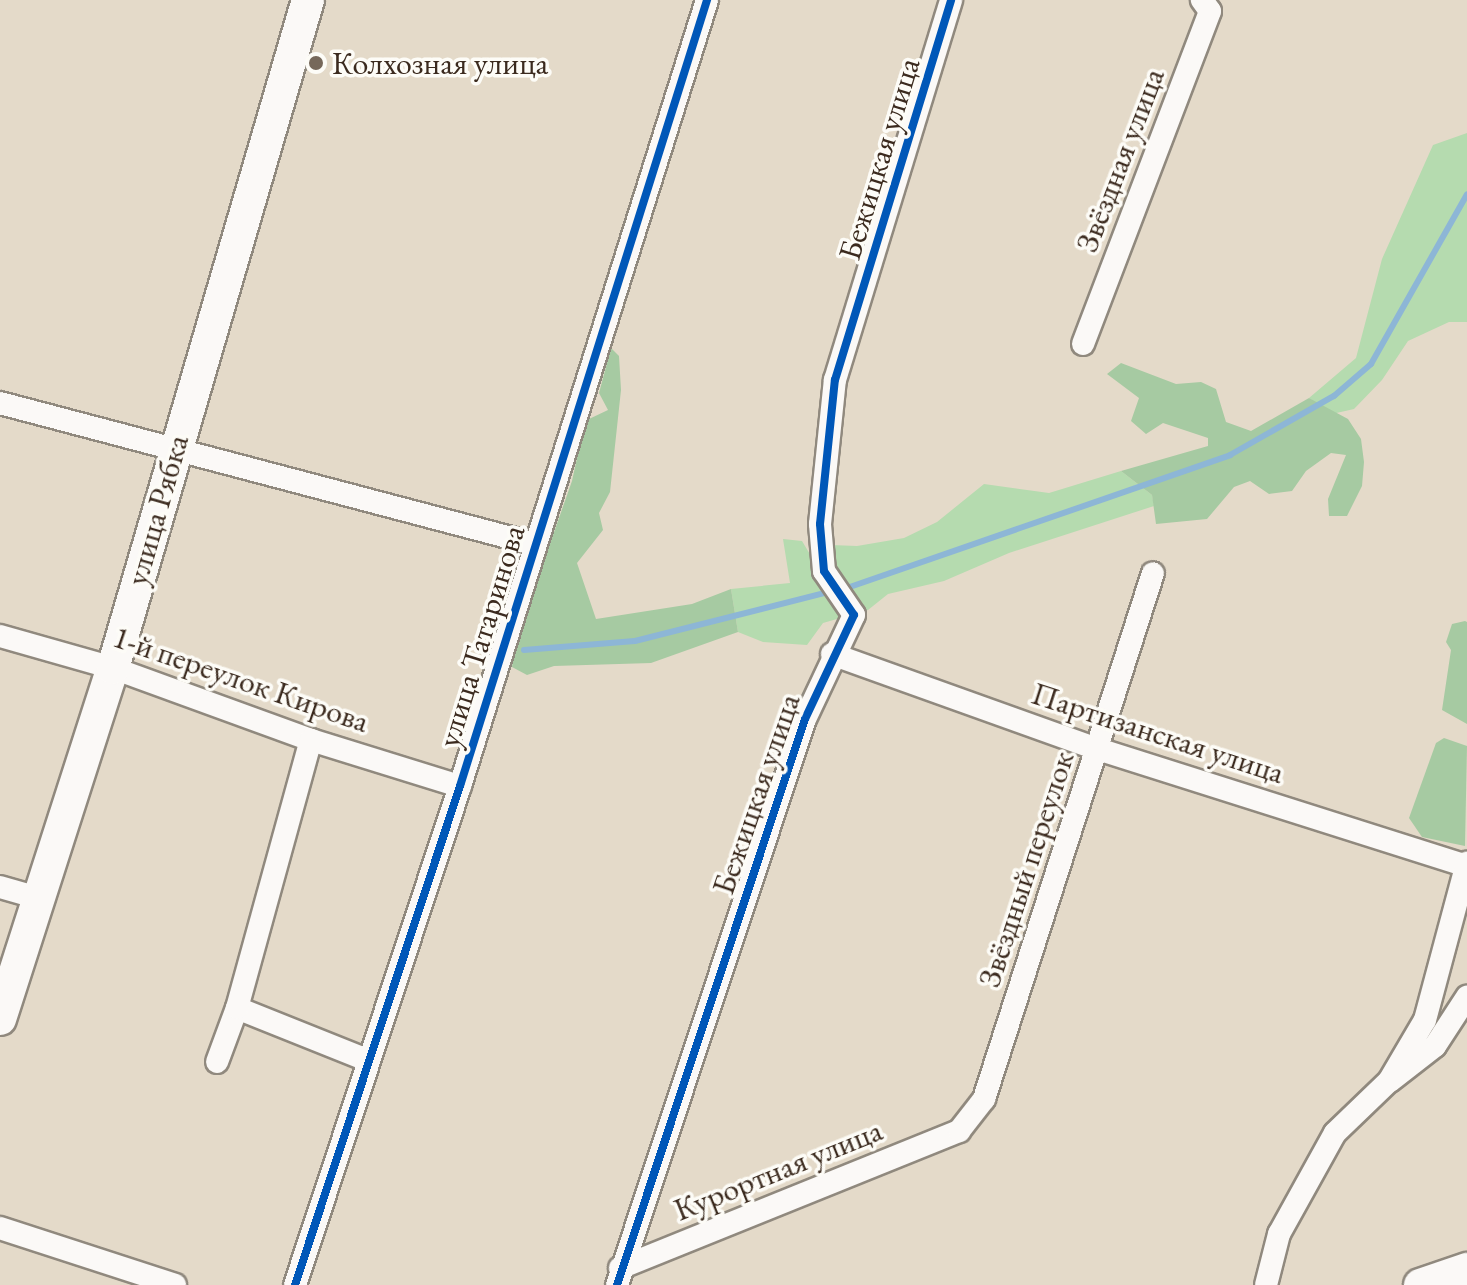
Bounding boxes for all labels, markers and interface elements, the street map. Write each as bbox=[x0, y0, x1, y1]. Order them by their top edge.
place label: Колхозная улица bbox=[332, 44, 548, 82]
street label: Бежицкая улица bbox=[830, 53, 928, 265]
marker: Колхозная улица bbox=[307, 54, 325, 72]
street label: Звёздная улица bbox=[1067, 63, 1173, 257]
street label: улица Рябка bbox=[117, 430, 197, 590]
street label: улица Татаринова bbox=[429, 520, 533, 752]
street label: 1-й переулок Кирова bbox=[108, 617, 374, 741]
street label: Партизанская улица bbox=[1027, 674, 1289, 792]
street label: Бежицкая улица bbox=[704, 689, 808, 899]
street label: Звёздный переулок bbox=[970, 746, 1082, 992]
street label: Курортная улица bbox=[668, 1111, 888, 1229]

